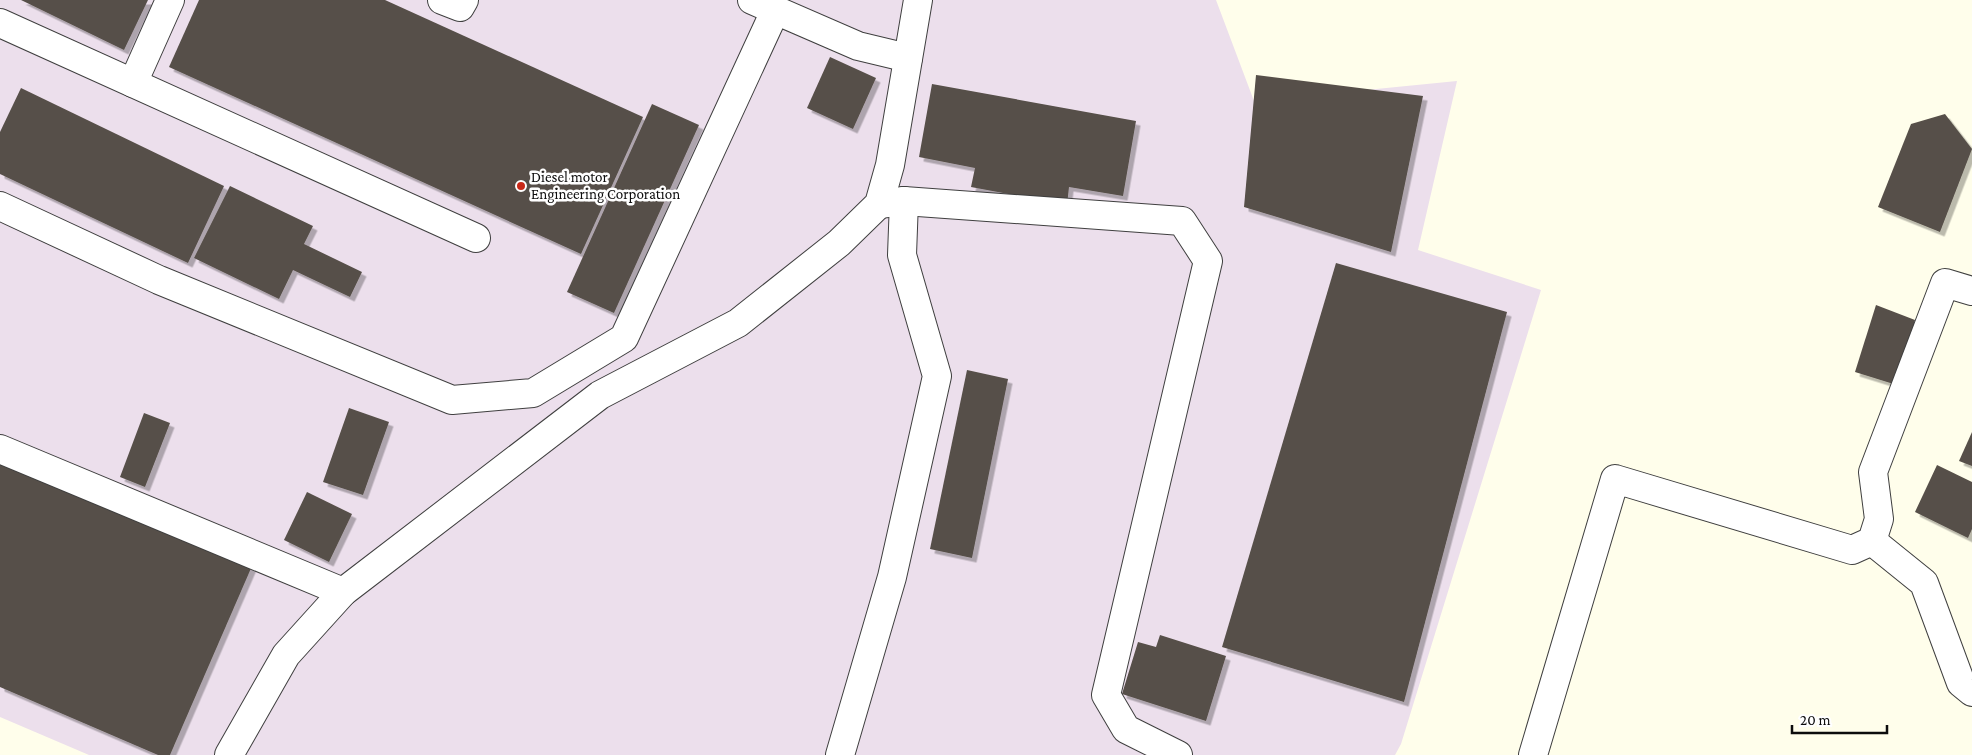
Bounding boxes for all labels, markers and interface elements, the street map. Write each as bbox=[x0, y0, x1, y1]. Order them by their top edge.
place label: Diesel motor Engineering Corporation bbox=[531, 169, 680, 203]
marker: Diesel motor Engineering Corporation bbox=[515, 180, 527, 192]
scale bar bbox=[1792, 702, 1887, 734]
text: 20 m bbox=[1800, 712, 1831, 728]

